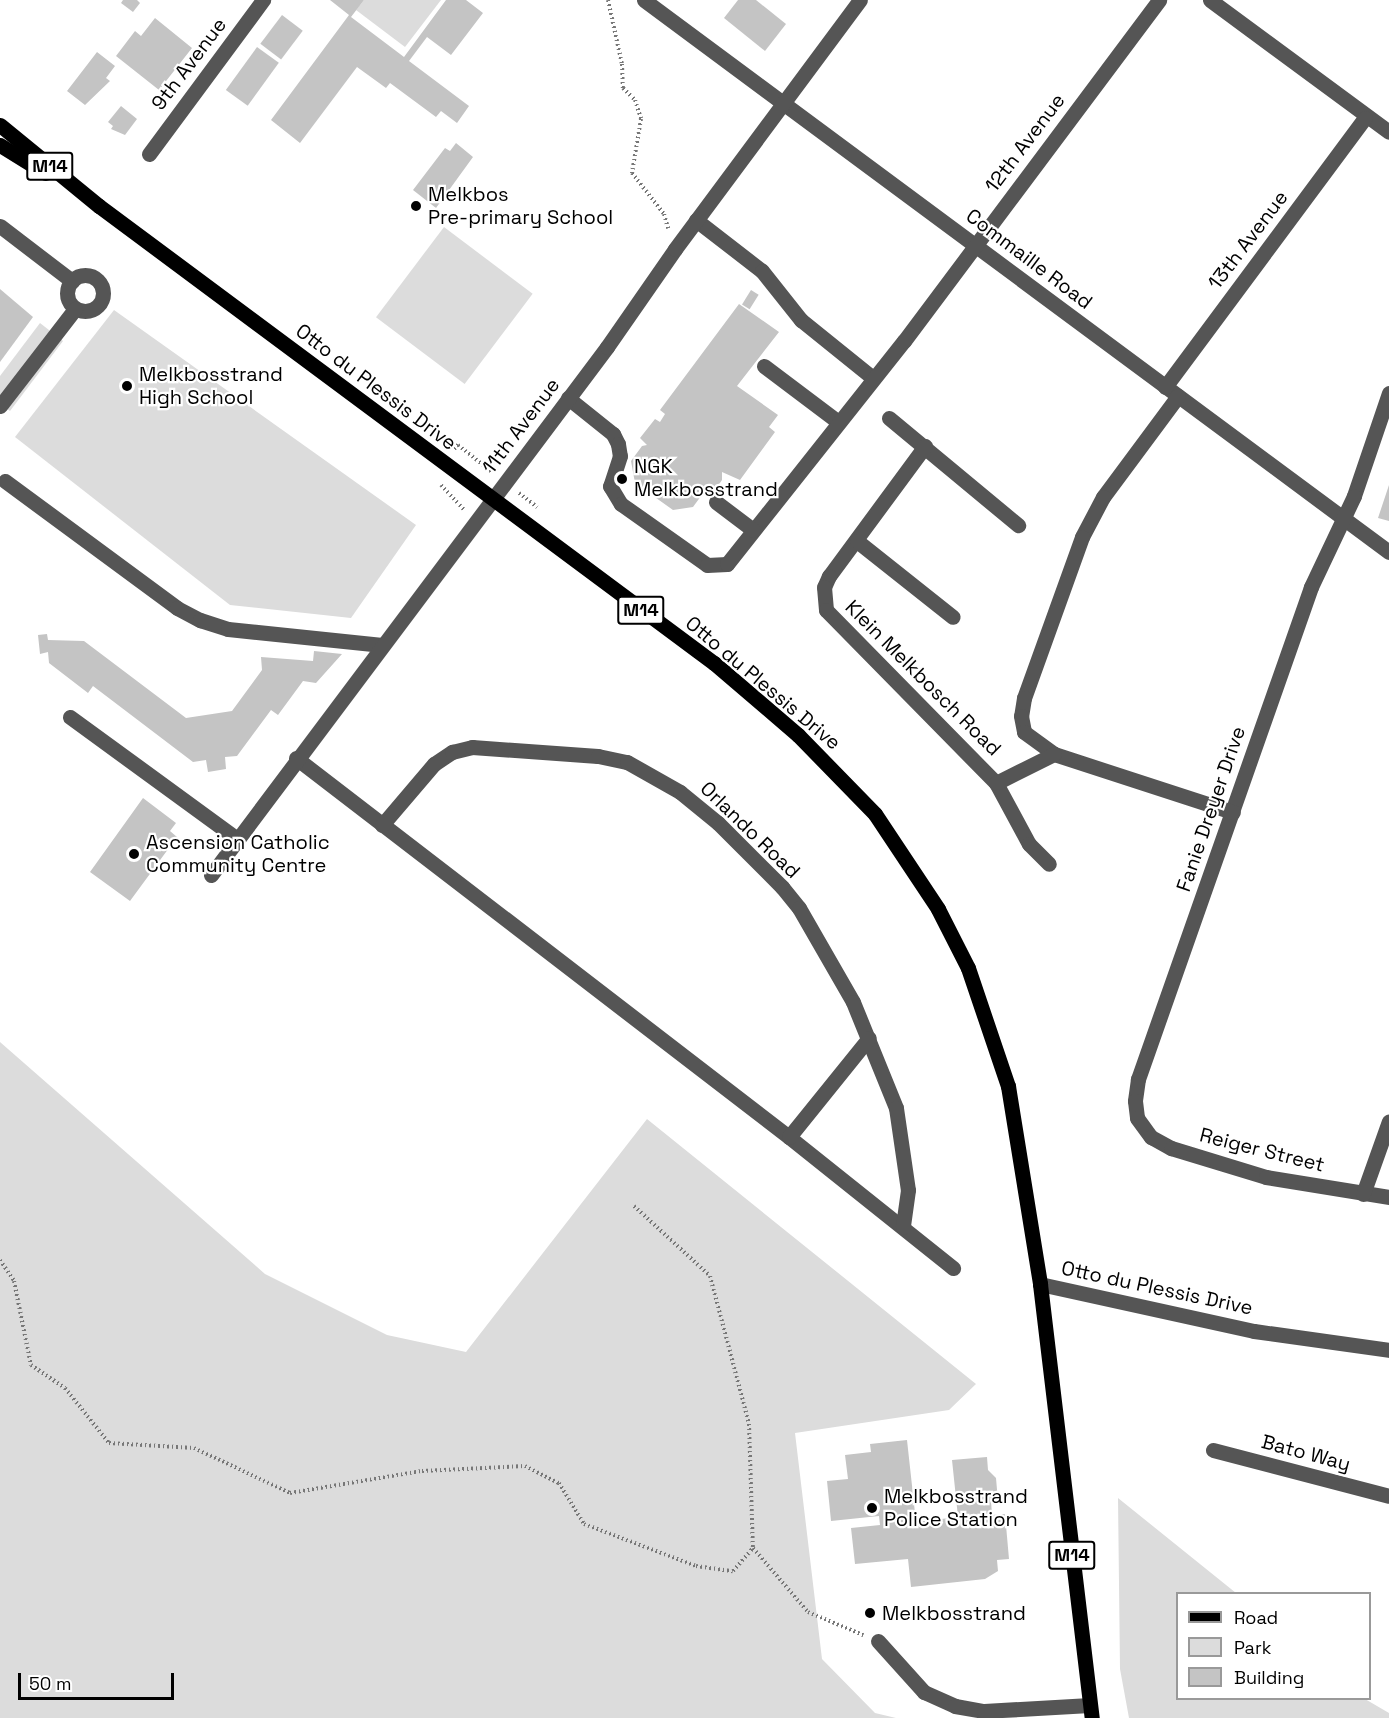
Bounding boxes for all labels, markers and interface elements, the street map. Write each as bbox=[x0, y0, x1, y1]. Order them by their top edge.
street label: 9th Avenue bbox=[146, 13, 232, 115]
street label: 12th Avenue bbox=[980, 89, 1070, 197]
road number: M14 bbox=[26, 151, 74, 181]
place label: Melkbos Pre-primary School bbox=[428, 183, 613, 230]
street label: 13th Avenue bbox=[1203, 186, 1293, 294]
marker: Melkbos Pre-primary School bbox=[409, 199, 423, 213]
street label: Commaille Road bbox=[961, 204, 1097, 314]
street label: Otto du Plessis Drive bbox=[291, 319, 461, 455]
place label: Melkbosstrand High School bbox=[139, 362, 283, 409]
street label: 11th Avenue bbox=[477, 373, 565, 479]
marker: Melkbosstrand High School bbox=[120, 379, 134, 393]
place label: NGK Melkbosstrand bbox=[634, 455, 778, 502]
marker: NGK Melkbosstrand bbox=[615, 472, 629, 486]
road number: M14 bbox=[617, 595, 665, 625]
street label: Klein Melkbosch Road bbox=[840, 595, 1006, 761]
street label: Otto du Plessis Drive bbox=[681, 611, 845, 755]
street label: Fanie Dreyer Drive bbox=[1171, 723, 1251, 895]
street label: Orlando Road bbox=[695, 777, 805, 883]
place label: Ascension Catholic Community Centre bbox=[146, 831, 330, 878]
marker: Ascension Catholic Community Centre bbox=[127, 847, 141, 861]
street label: Reiger Street bbox=[1197, 1123, 1327, 1177]
street label: Otto du Plessis Drive bbox=[1059, 1256, 1255, 1320]
street label: Bato Way bbox=[1259, 1430, 1353, 1476]
place label: Melkbosstrand Police Station bbox=[884, 1484, 1028, 1531]
marker: Melkbosstrand Police Station bbox=[865, 1501, 879, 1515]
road number: M14 bbox=[1048, 1540, 1096, 1570]
legend bbox=[1176, 1592, 1371, 1700]
place label: Melkbosstrand bbox=[882, 1601, 1026, 1625]
marker: Melkbosstrand bbox=[863, 1606, 877, 1620]
text: Road bbox=[1234, 1606, 1278, 1629]
text: Park bbox=[1234, 1636, 1271, 1659]
scale bar bbox=[21, 1661, 177, 1699]
text: Building bbox=[1234, 1666, 1304, 1689]
text: 50 m bbox=[29, 1672, 71, 1695]

